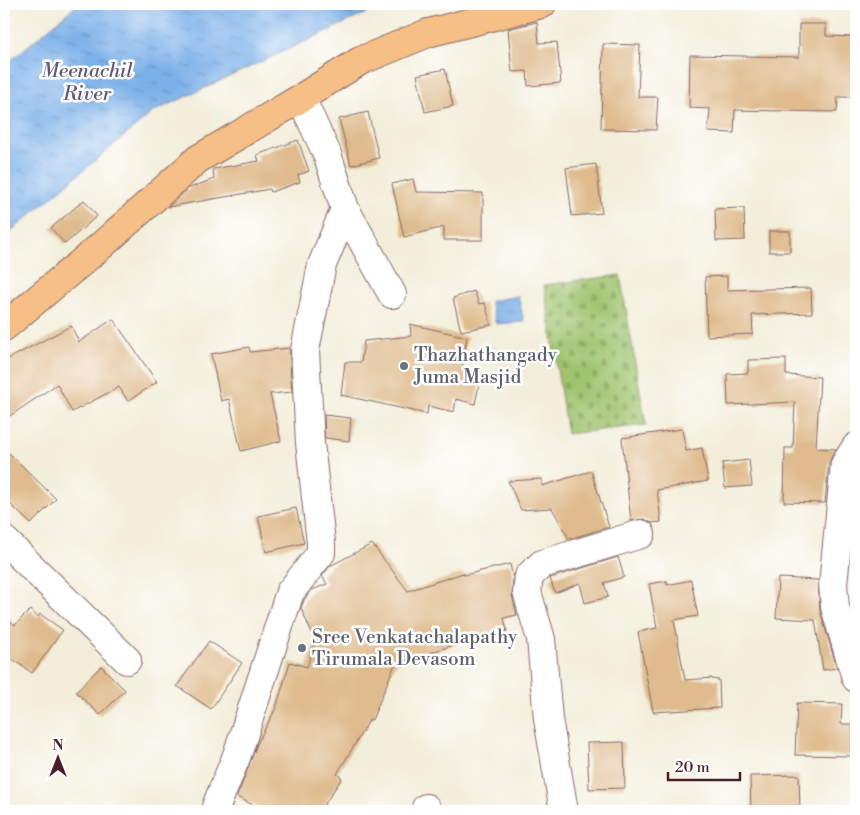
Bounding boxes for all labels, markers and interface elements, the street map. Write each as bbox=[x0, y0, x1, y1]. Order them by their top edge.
water label: Meenachil River bbox=[41, 59, 133, 107]
place label: Thazhathangady Juma Masjid bbox=[413, 343, 558, 389]
marker: Thazhathangady Juma Masjid bbox=[398, 360, 410, 372]
place label: Sree Venkatachalapathy Tirumala Devasom bbox=[312, 625, 518, 671]
marker: Sree Venkatachalapathy Tirumala Devasom bbox=[296, 642, 308, 654]
north arrow bbox=[32, 732, 82, 782]
text: N bbox=[52, 737, 64, 755]
scale bar bbox=[668, 750, 740, 782]
text: 20 m bbox=[675, 758, 710, 777]

